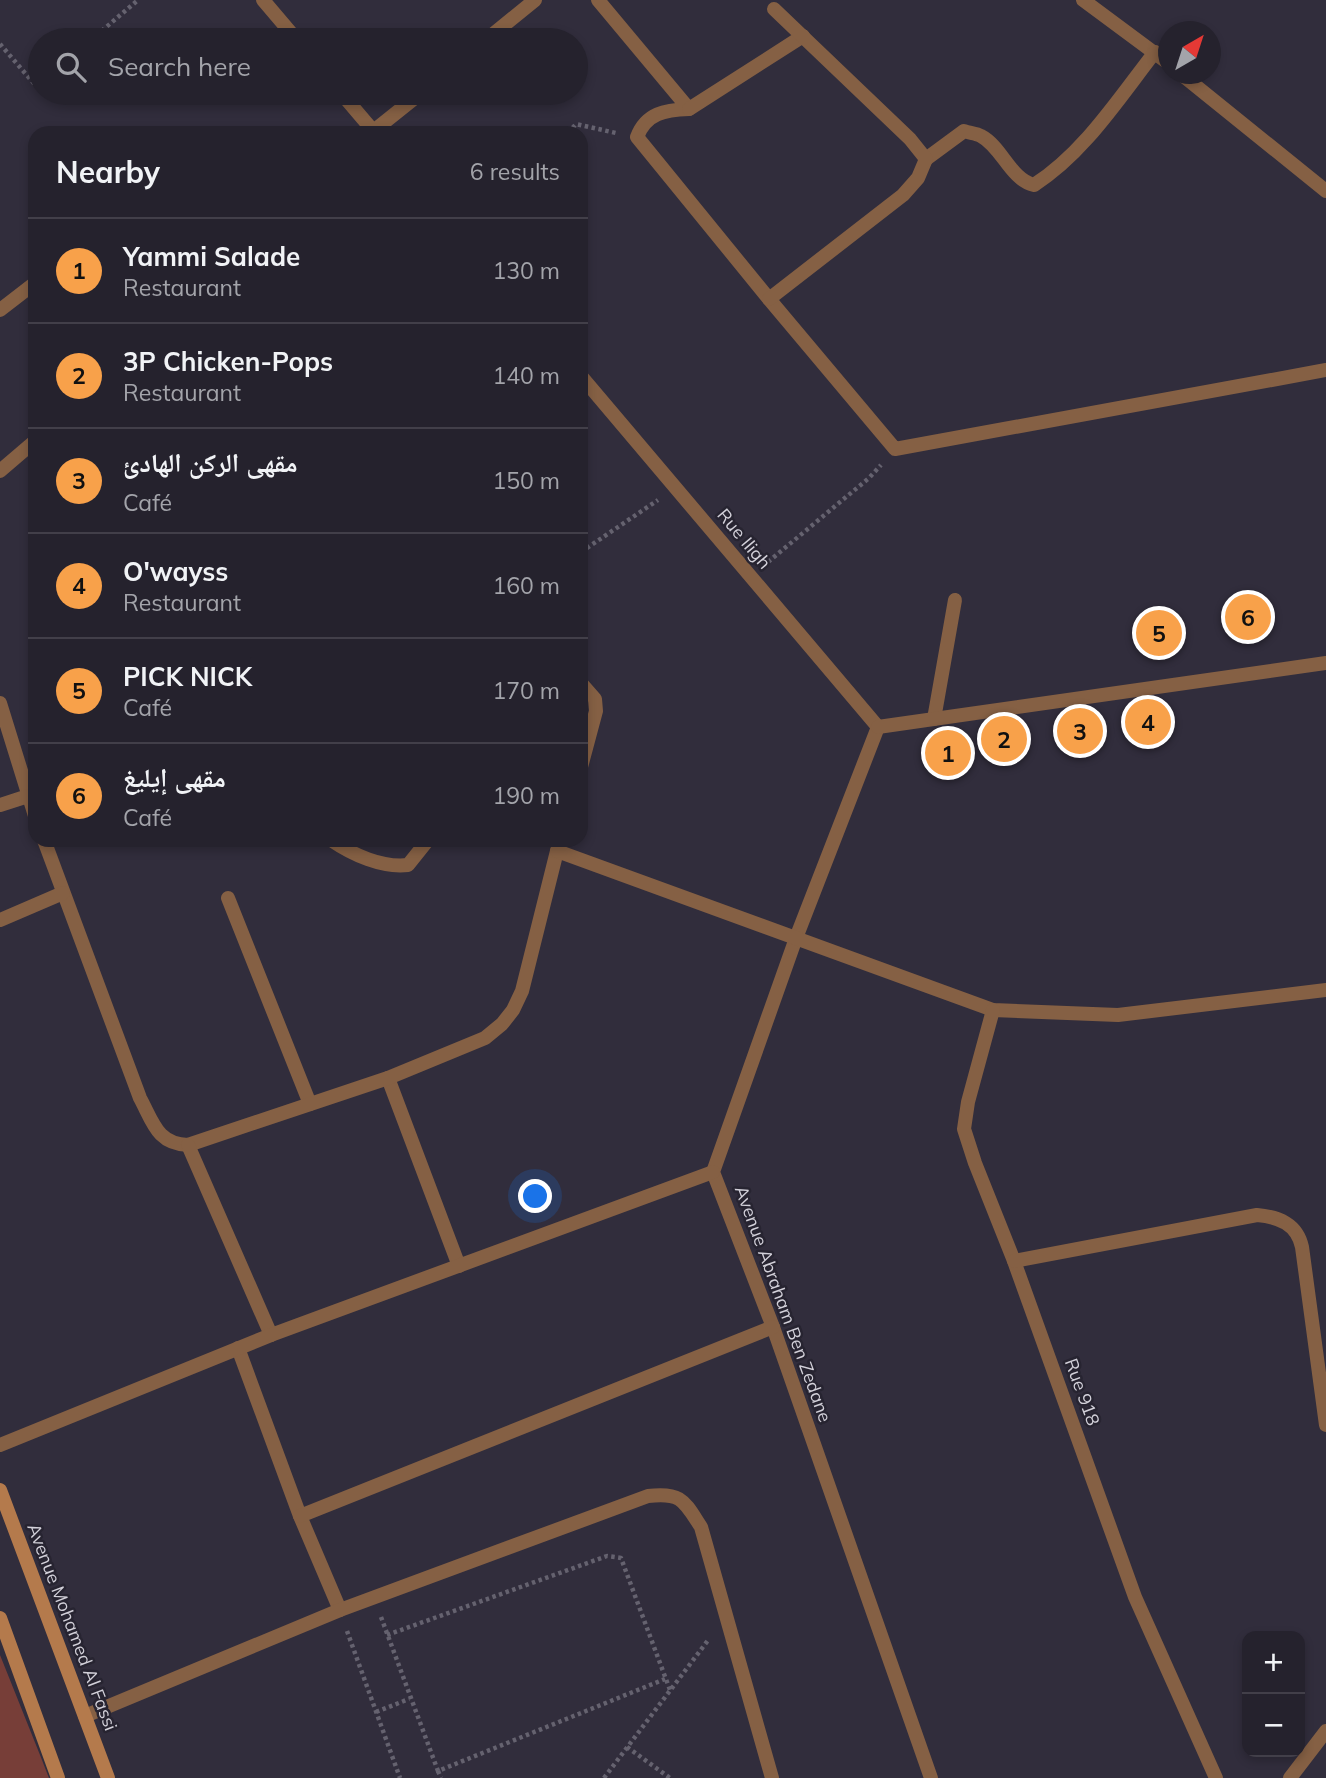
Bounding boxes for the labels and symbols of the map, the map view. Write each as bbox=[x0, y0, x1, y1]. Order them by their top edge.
north arrow bbox=[1158, 21, 1221, 84]
street label: Rue Iligh bbox=[712, 504, 776, 574]
pin: 6 bbox=[1225, 591, 1271, 643]
pin: 5 bbox=[1136, 607, 1182, 659]
pin: 4 bbox=[1125, 696, 1171, 748]
pin: 3 bbox=[1057, 705, 1103, 757]
pin: 2 bbox=[981, 713, 1027, 765]
pin: 1 bbox=[925, 727, 971, 779]
your location bbox=[518, 1179, 552, 1213]
street label: Avenue Abraham Ben Zedane bbox=[730, 1182, 837, 1425]
street label: Rue 918 bbox=[1060, 1355, 1105, 1429]
street label: Avenue Mohamed Al Fassi bbox=[22, 1520, 123, 1734]

